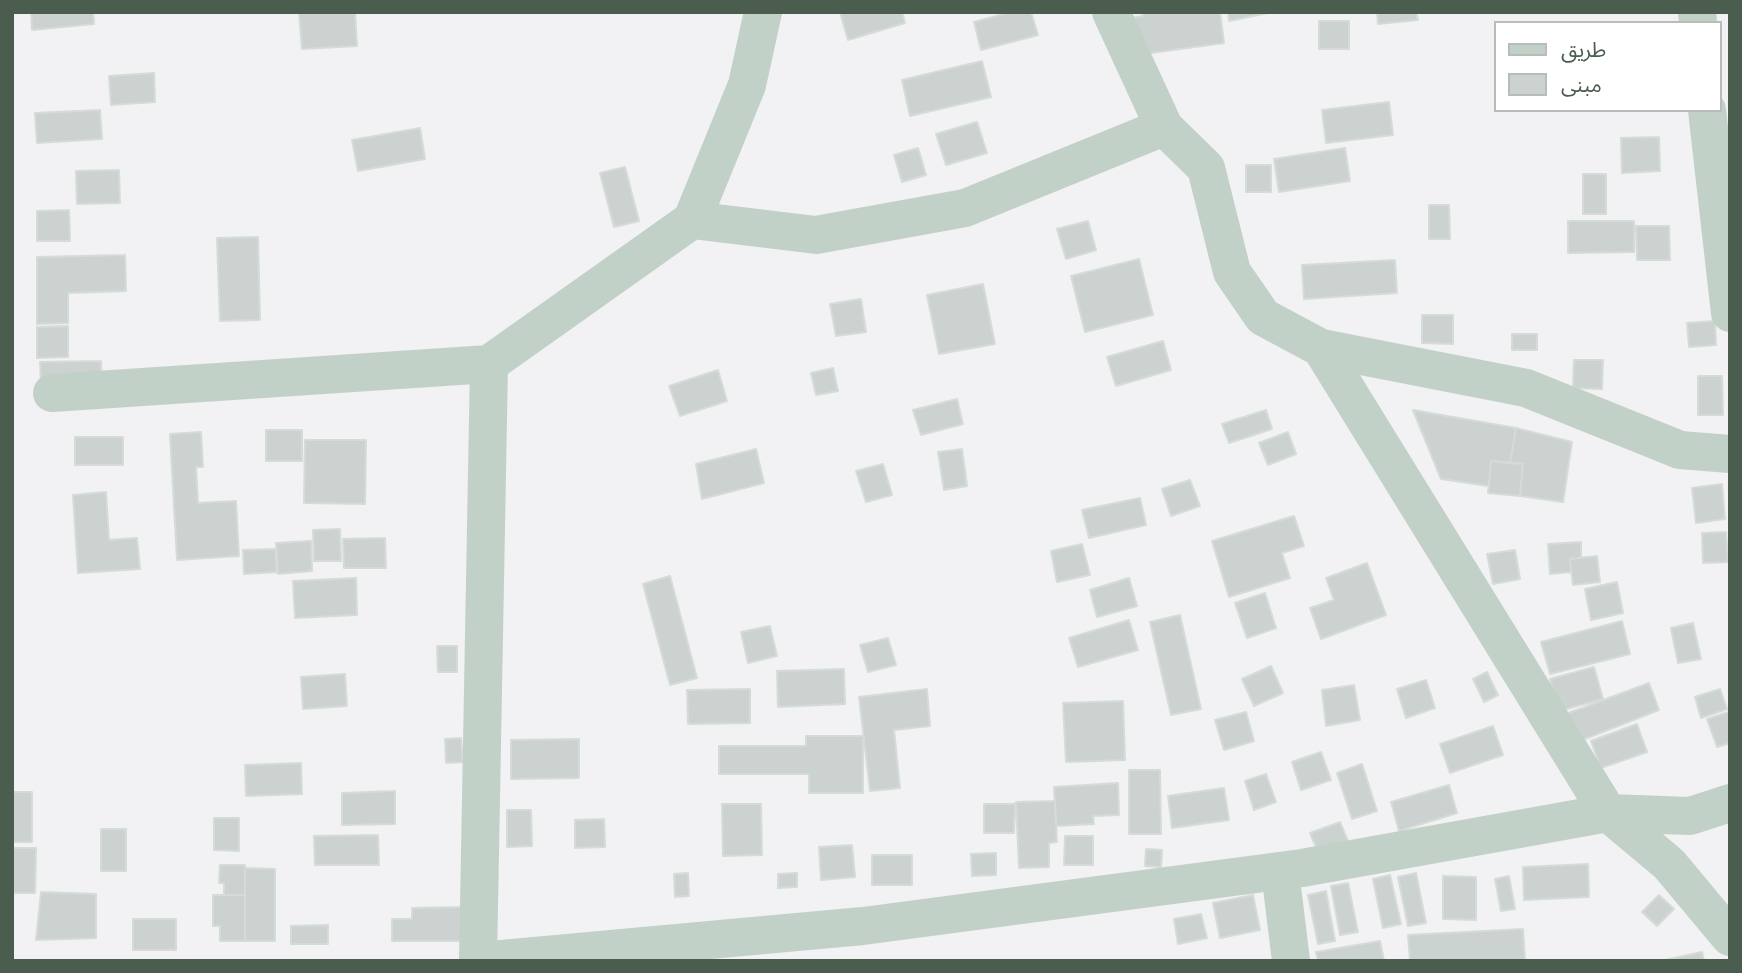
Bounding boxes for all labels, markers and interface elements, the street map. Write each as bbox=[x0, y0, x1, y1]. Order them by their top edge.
legend bbox=[1494, 21, 1721, 112]
text: طريق bbox=[1561, 36, 1606, 61]
text: مبنى bbox=[1561, 71, 1602, 96]

